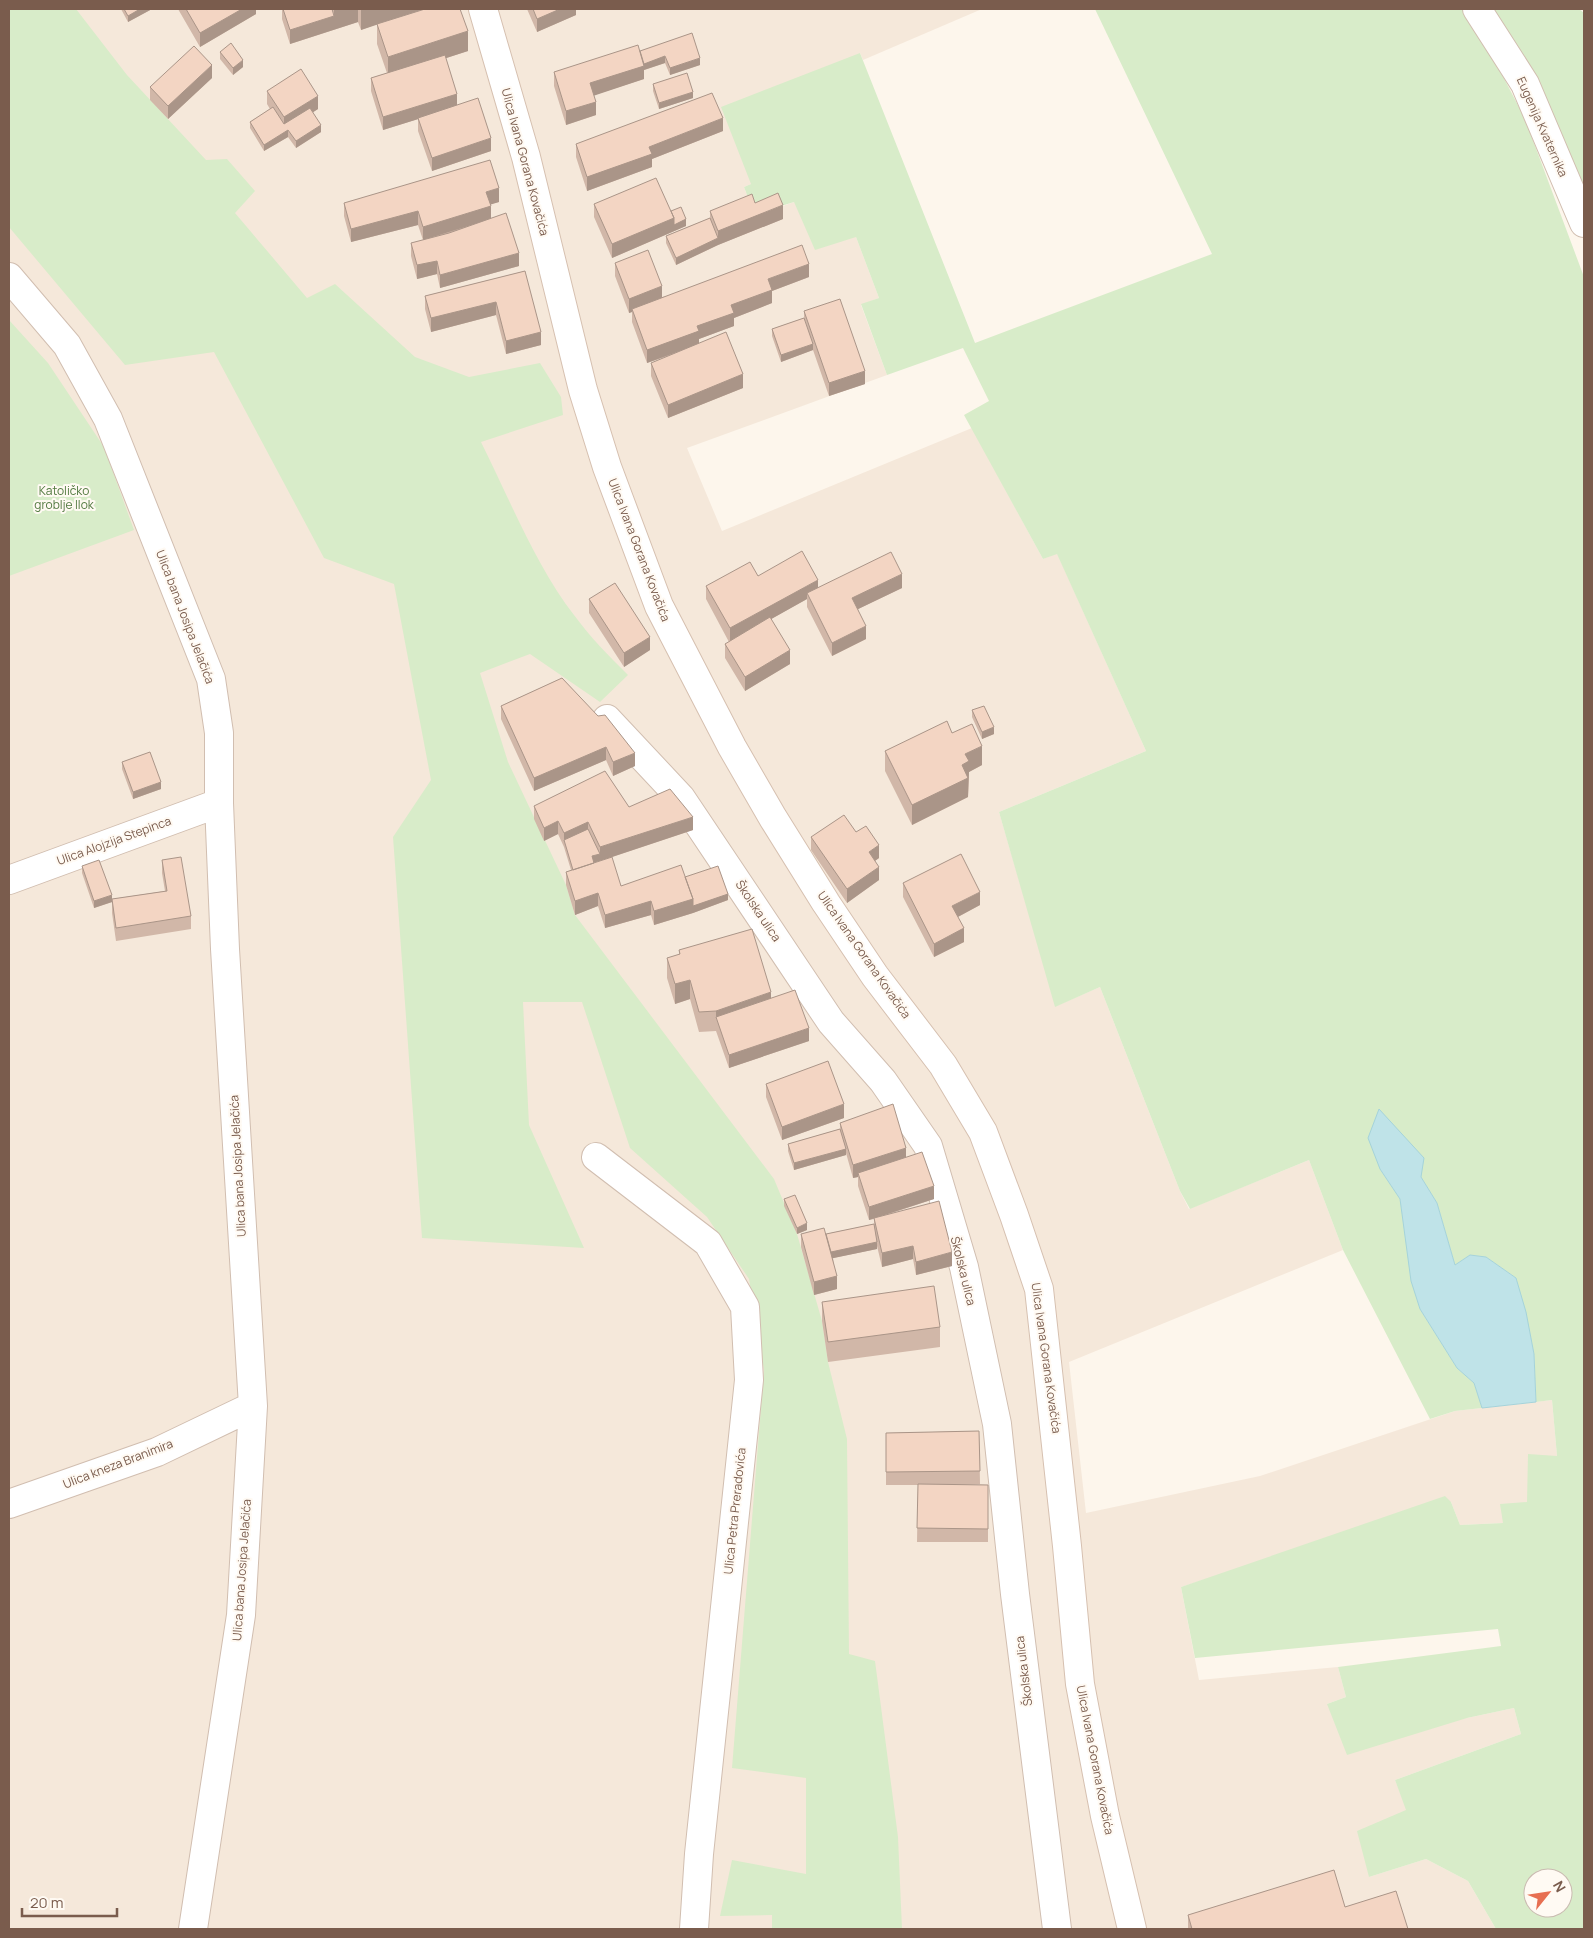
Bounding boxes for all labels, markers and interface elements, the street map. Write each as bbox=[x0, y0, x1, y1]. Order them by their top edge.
street label: Eugenija Kvaternika bbox=[1513, 74, 1572, 180]
street label: Ulica Ivana Gorana Kovačića bbox=[498, 86, 553, 238]
street label: Ulica Ivana Gorana Kovačića bbox=[604, 476, 675, 624]
park label: Katoličko groblje Ilok bbox=[34, 482, 95, 513]
street label: Ulica bana Josipa Jelačića bbox=[152, 547, 219, 686]
street label: Ulica Alojzija Stepinca bbox=[54, 812, 173, 869]
street label: Školska ulica bbox=[732, 877, 785, 945]
street label: Ulica Ivana Gorana Kovačića bbox=[814, 888, 915, 1022]
street label: Ulica bana Josipa Jelačića bbox=[225, 1095, 250, 1237]
street label: Školska ulica bbox=[947, 1235, 980, 1307]
street label: Ulica Ivana Gorana Kovačića bbox=[1027, 1281, 1065, 1434]
street label: Ulica kneza Branimira bbox=[60, 1435, 175, 1492]
street label: Ulica Petra Preradovića bbox=[719, 1447, 750, 1575]
street label: Ulica bana Josipa Jelačića bbox=[228, 1498, 255, 1641]
street label: Školska ulica bbox=[1011, 1635, 1036, 1707]
street label: Ulica Ivana Gorana Kovačića bbox=[1073, 1684, 1118, 1836]
north arrow bbox=[1523, 1868, 1573, 1918]
text: N bbox=[1549, 1877, 1570, 1895]
scale bar bbox=[22, 1886, 118, 1918]
text: 20 m bbox=[30, 1892, 63, 1913]

